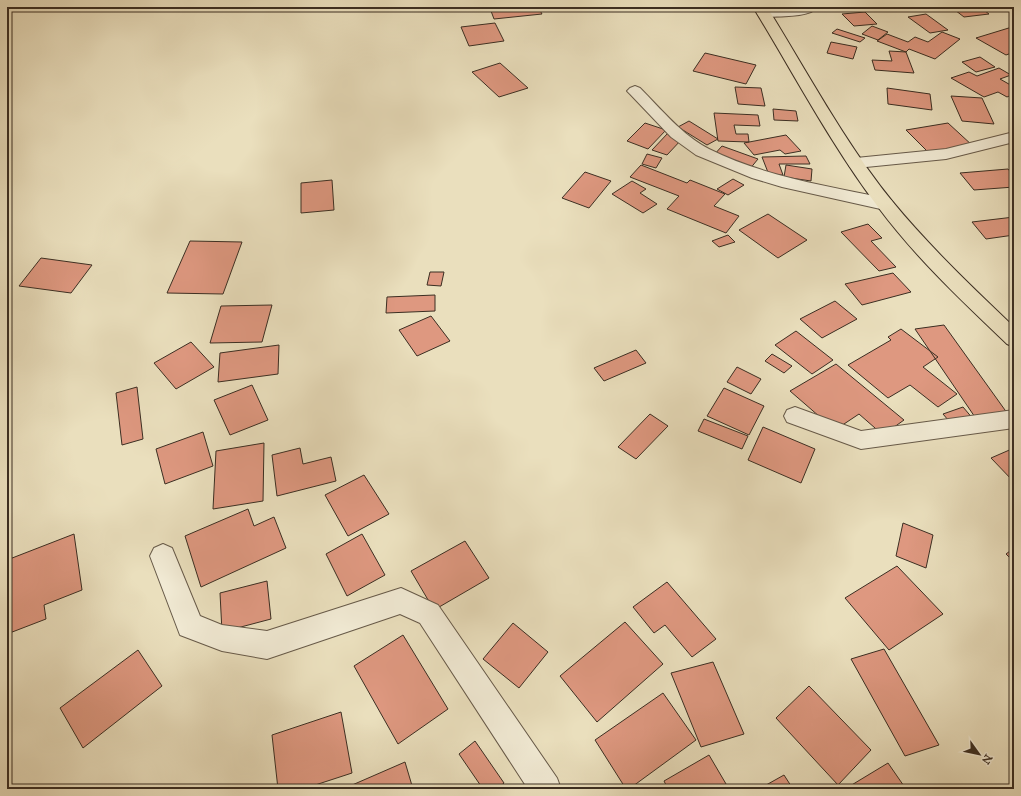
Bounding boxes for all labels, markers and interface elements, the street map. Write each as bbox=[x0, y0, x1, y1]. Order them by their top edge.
north arrow bbox=[959, 734, 999, 774]
text: N bbox=[979, 752, 995, 767]

